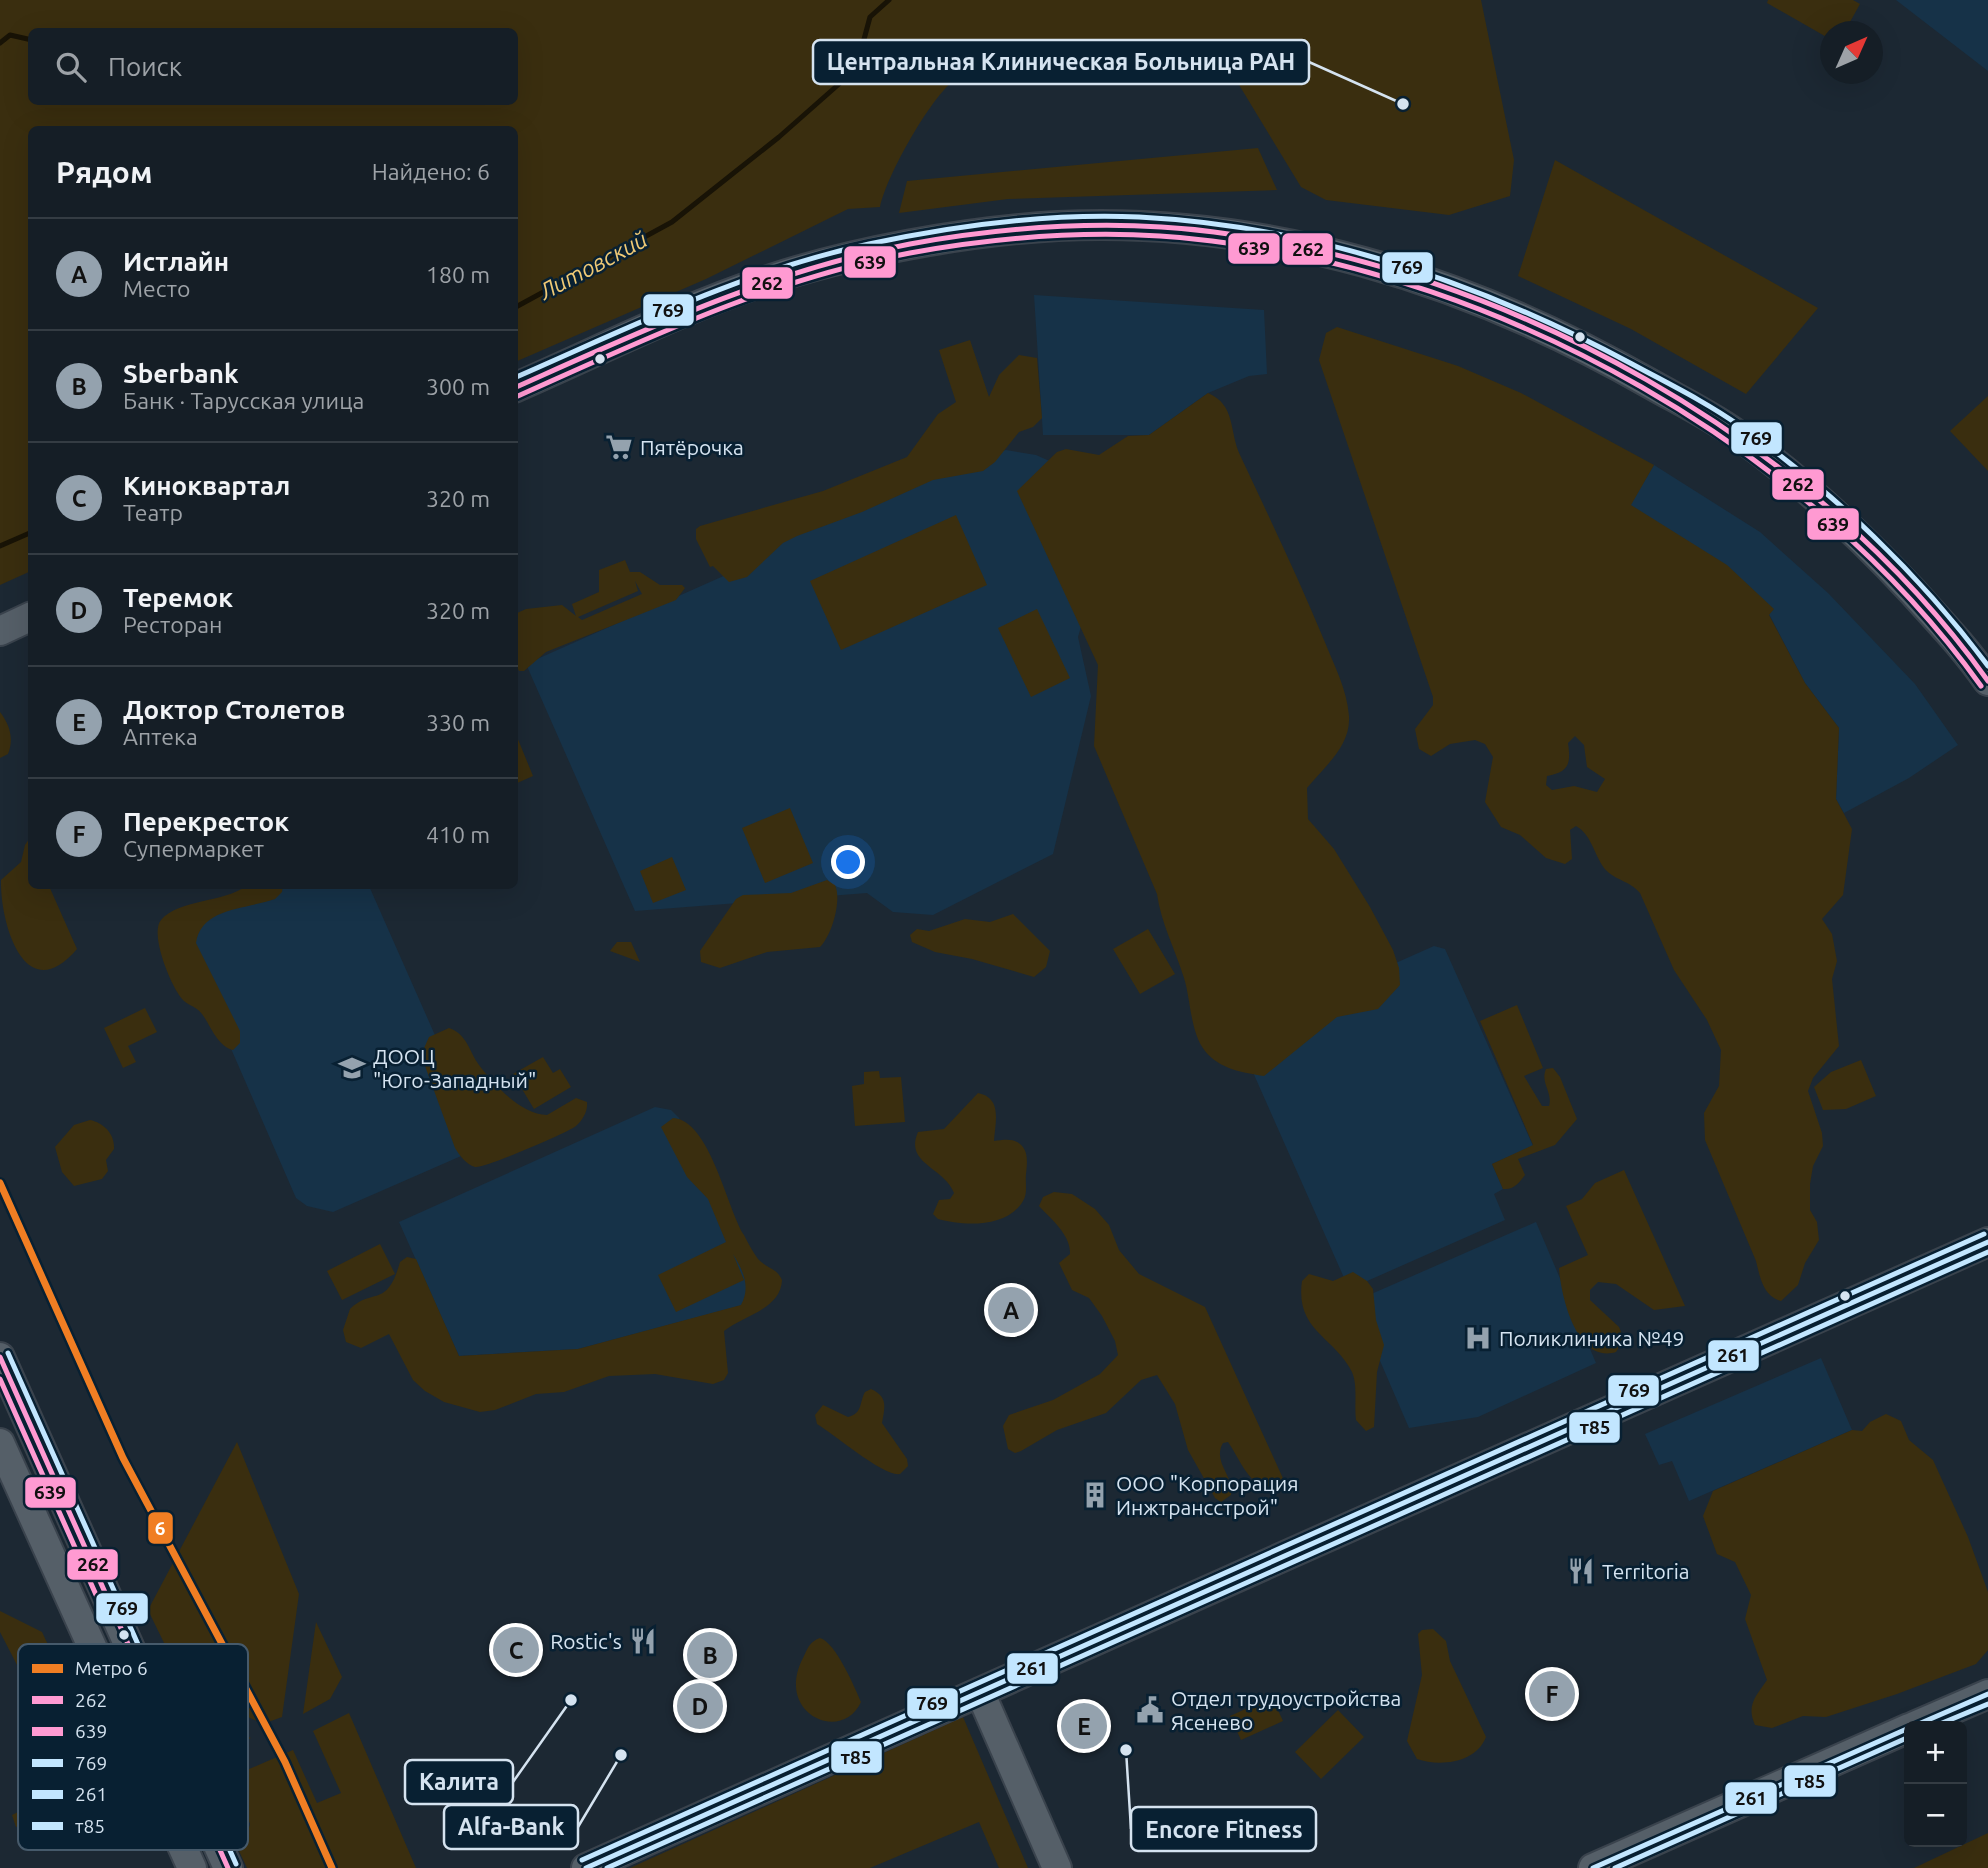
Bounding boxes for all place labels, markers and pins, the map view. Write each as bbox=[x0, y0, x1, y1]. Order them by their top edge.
callout: Центральная Клиническая Больница РАН bbox=[813, 40, 1309, 84]
unlabelled marker bbox=[1573, 330, 1587, 344]
unlabelled marker bbox=[593, 352, 607, 366]
supermarket icon: Пятёрочка bbox=[604, 432, 634, 462]
place label: Пятёрочка bbox=[640, 435, 744, 459]
place label: ДООЦ "Юго-Западный" bbox=[373, 1044, 536, 1092]
school or university icon: ДООЦ "Юго-Западный" bbox=[337, 1053, 367, 1083]
pin: A bbox=[988, 1284, 1034, 1336]
unlabelled marker bbox=[1838, 1289, 1852, 1303]
hospital icon: Поликлиника №49 bbox=[1463, 1323, 1493, 1353]
place label: Поликлиника №49 bbox=[1499, 1326, 1684, 1350]
place label: ООО "Корпорация Инжтрансстрой" bbox=[1116, 1471, 1299, 1519]
building icon: ООО "Корпорация Инжтрансстрой" bbox=[1080, 1480, 1110, 1510]
restaurant icon: Territoria bbox=[1566, 1556, 1596, 1586]
place label: Territoria bbox=[1602, 1559, 1690, 1583]
pin: C bbox=[493, 1624, 539, 1676]
restaurant icon: Rostic's bbox=[628, 1626, 658, 1656]
unlabelled marker bbox=[117, 1628, 131, 1642]
place label: Rostic's bbox=[550, 1629, 622, 1653]
pin: B bbox=[687, 1629, 733, 1681]
pin: F bbox=[1529, 1668, 1575, 1720]
pin: D bbox=[677, 1680, 723, 1732]
place label: Отдел трудоустройства Ясенево bbox=[1171, 1686, 1401, 1734]
public building icon: Отдел трудоустройства Ясенево bbox=[1135, 1695, 1165, 1725]
pin: E bbox=[1061, 1700, 1107, 1752]
callout: Калита bbox=[405, 1760, 513, 1804]
callout: Alfa-Bank bbox=[444, 1805, 578, 1849]
callout: Encore Fitness bbox=[1131, 1807, 1316, 1851]

